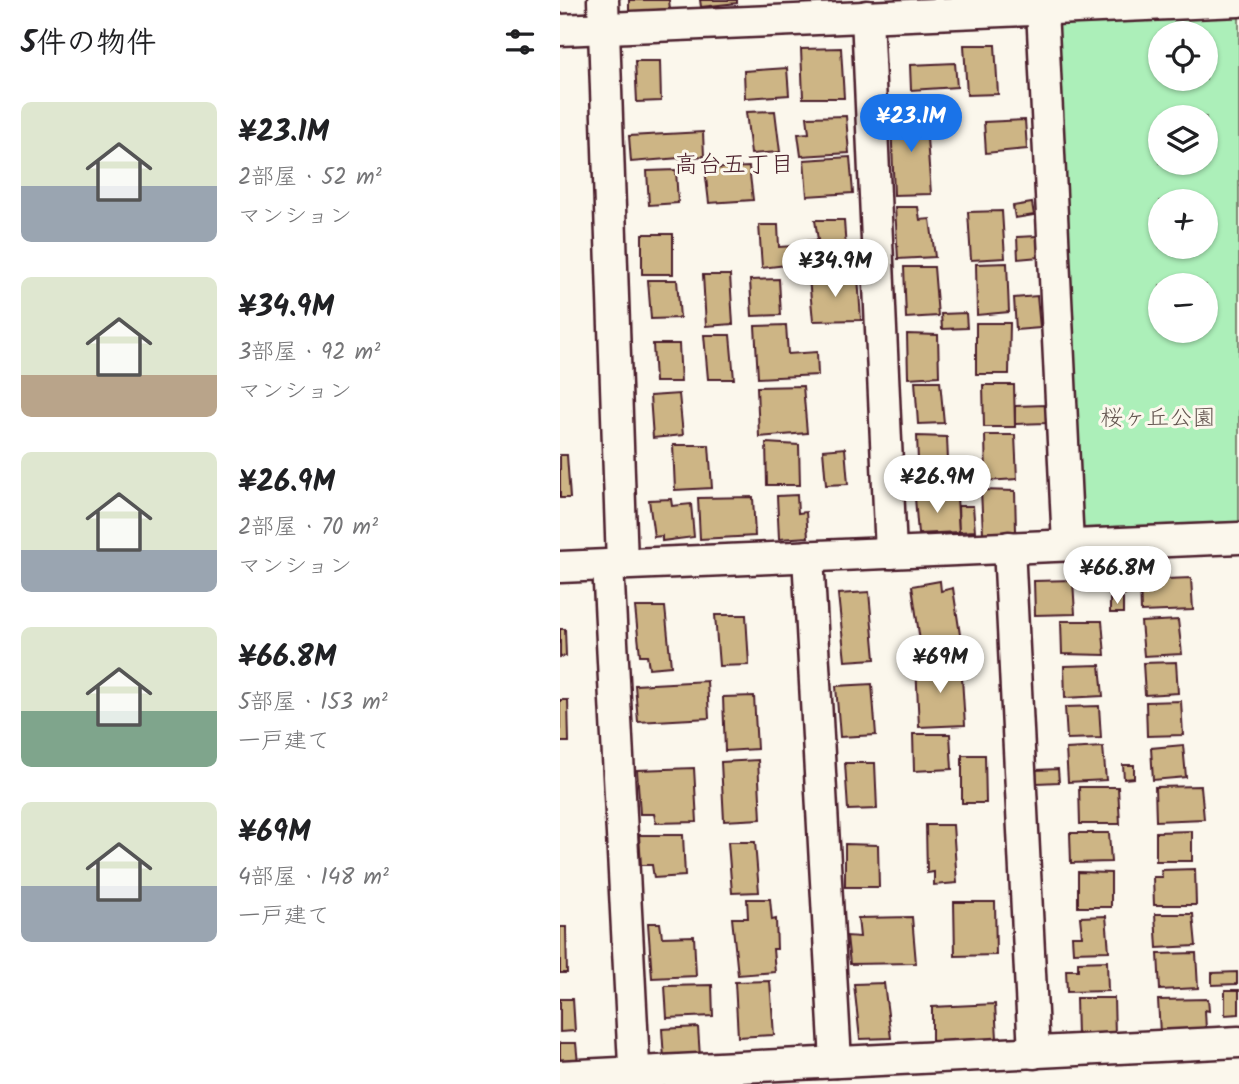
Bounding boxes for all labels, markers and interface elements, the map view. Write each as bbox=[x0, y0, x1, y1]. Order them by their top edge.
text: 5件の物件 bbox=[21, 20, 156, 68]
map controls bbox=[1148, 21, 1218, 343]
button: locate bbox=[1148, 21, 1218, 91]
icon: filters bbox=[501, 23, 539, 61]
pin: ¥23.1M bbox=[854, 94, 968, 154]
text: ¥23.1M bbox=[876, 99, 946, 135]
button: layers bbox=[1148, 105, 1218, 175]
text: ¥23.1M bbox=[238, 109, 329, 157]
icon: home bbox=[77, 130, 161, 214]
district label: 高台五丁目 bbox=[674, 146, 794, 185]
text: 2部屋 · 52 m² bbox=[238, 160, 382, 196]
button: + bbox=[1148, 189, 1218, 259]
text: マンション bbox=[238, 199, 352, 235]
pin: ¥34.9M bbox=[778, 240, 892, 299]
text: ¥34.9M bbox=[798, 244, 872, 280]
button: − bbox=[1148, 273, 1218, 343]
text: ¥34.9M bbox=[238, 284, 334, 332]
icon: home bbox=[77, 305, 161, 389]
text: 3部屋 · 92 m² bbox=[238, 335, 380, 371]
text: マンション bbox=[238, 374, 352, 410]
park label: 桜ヶ丘公園 bbox=[1101, 401, 1216, 437]
pin: ¥26.9M bbox=[880, 456, 994, 515]
text: ¥26.9M bbox=[238, 459, 335, 507]
text: ¥26.9M bbox=[900, 460, 974, 496]
icon: home bbox=[77, 480, 161, 564]
text: 2部屋 · 70 m² bbox=[238, 510, 378, 546]
pin: ¥66.8M bbox=[1060, 546, 1174, 606]
text: マンション bbox=[238, 549, 352, 585]
text: ¥66.8M bbox=[1079, 551, 1155, 587]
text: ¥66.8M bbox=[238, 634, 336, 682]
pin: ¥69M bbox=[899, 636, 981, 695]
text: ¥69M bbox=[912, 640, 968, 676]
icon: home bbox=[77, 655, 161, 739]
text: 5部屋 · 153 m² bbox=[238, 685, 388, 721]
text: 一戸建て bbox=[238, 724, 330, 760]
text: ¥69M bbox=[238, 809, 311, 857]
icon: home bbox=[77, 830, 161, 914]
text: 4部屋 · 148 m² bbox=[238, 860, 389, 896]
text: 一戸建て bbox=[238, 899, 330, 935]

